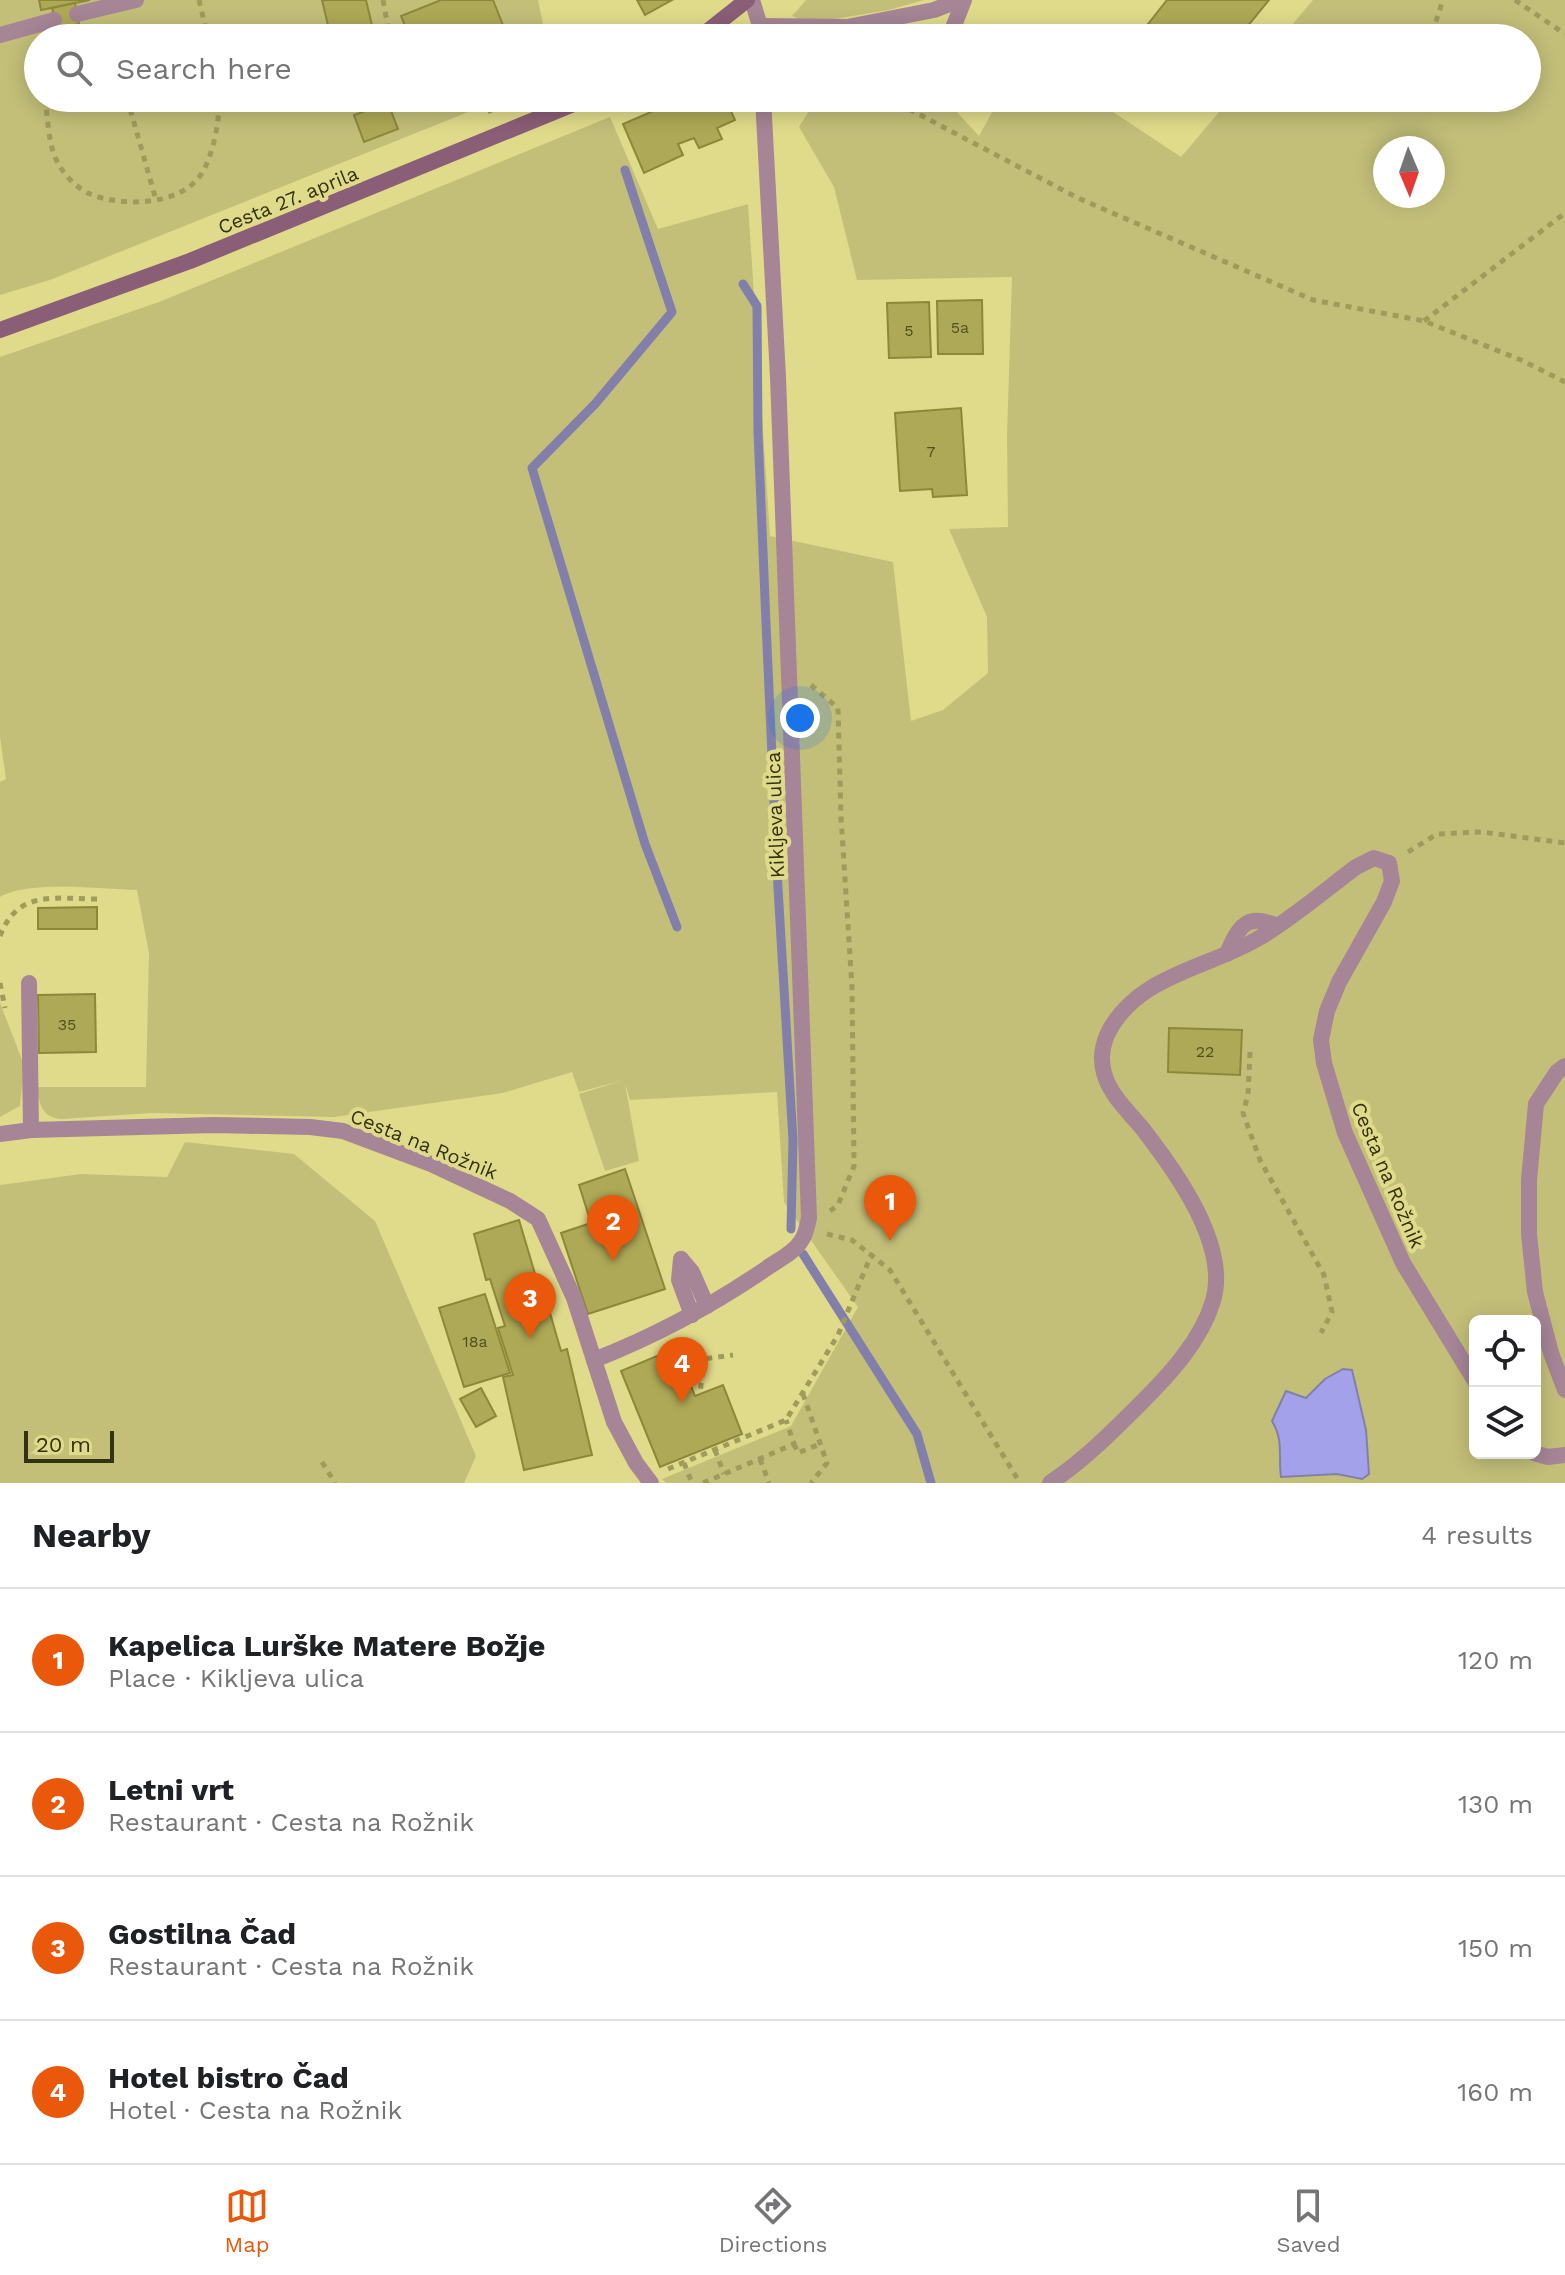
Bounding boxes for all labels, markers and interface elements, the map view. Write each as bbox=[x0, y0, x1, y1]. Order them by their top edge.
search box bbox=[24, 24, 1541, 112]
icon: search bbox=[52, 46, 96, 90]
text: Search here bbox=[116, 51, 292, 86]
north arrow bbox=[1373, 136, 1445, 208]
street label: Cesta 27. aprila bbox=[214, 161, 362, 239]
house number: 5a bbox=[951, 318, 969, 337]
house number: 5 bbox=[904, 321, 914, 340]
house number: 7 bbox=[927, 442, 936, 461]
your location bbox=[780, 698, 820, 738]
street label: Kikljeva ulica bbox=[761, 751, 789, 879]
house number: 35 bbox=[58, 1015, 76, 1034]
house number: 22 bbox=[1196, 1042, 1214, 1061]
street label: Cesta na Rožnik bbox=[1346, 1098, 1430, 1252]
street label: Cesta na Rožnik bbox=[347, 1104, 501, 1184]
pin: 1 bbox=[864, 1175, 916, 1241]
pin: 2 bbox=[587, 1195, 639, 1261]
pin: 3 bbox=[504, 1272, 556, 1338]
map controls bbox=[1469, 1315, 1541, 1459]
button: locate bbox=[1469, 1315, 1541, 1387]
house number: 18a bbox=[462, 1332, 488, 1351]
pin: 4 bbox=[656, 1337, 708, 1403]
button: layers bbox=[1469, 1387, 1541, 1459]
scale bar bbox=[24, 1427, 114, 1463]
text: 20 m bbox=[36, 1432, 91, 1457]
text: Nearby bbox=[32, 1515, 151, 1555]
text: 4 results bbox=[1421, 1520, 1533, 1550]
text: Kapelica Lurške Matere Božje bbox=[108, 1628, 545, 1663]
text: 1 bbox=[52, 1645, 64, 1675]
text: 120 m bbox=[1458, 1645, 1533, 1675]
text: Place · Kikljeva ulica bbox=[108, 1663, 364, 1693]
text: Letni vrt bbox=[108, 1772, 234, 1807]
text: 2 bbox=[50, 1789, 66, 1819]
text: 130 m bbox=[1458, 1789, 1533, 1819]
text: Restaurant · Cesta na Rožnik bbox=[108, 1807, 474, 1837]
text: Gostilna Čad bbox=[108, 1916, 296, 1951]
text: 3 bbox=[50, 1933, 66, 1963]
text: 150 m bbox=[1458, 1933, 1533, 1963]
text: Restaurant · Cesta na Rožnik bbox=[108, 1951, 474, 1981]
text: Hotel bistro Čad bbox=[108, 2060, 349, 2095]
text: 4 bbox=[50, 2077, 66, 2107]
text: 160 m bbox=[1457, 2077, 1533, 2107]
text: Hotel · Cesta na Rožnik bbox=[108, 2095, 402, 2125]
tab: Map bbox=[225, 2184, 269, 2257]
tab: Directions bbox=[719, 2184, 827, 2257]
tab: Saved bbox=[1277, 2184, 1340, 2257]

